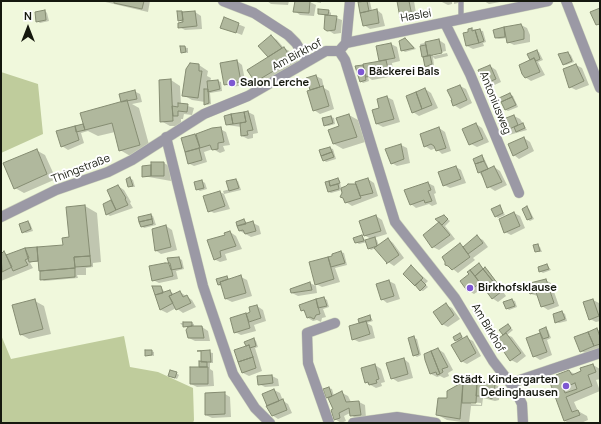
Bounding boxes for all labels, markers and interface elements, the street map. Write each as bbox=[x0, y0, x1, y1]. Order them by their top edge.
street label: Haslei bbox=[400, 7, 432, 25]
north arrow bbox=[8, 8, 48, 48]
text: N bbox=[24, 8, 32, 23]
street label: Am Birkhof bbox=[270, 36, 324, 74]
place label: Bäckerei Bals bbox=[369, 65, 440, 79]
marker: Bäckerei Bals bbox=[356, 67, 366, 77]
street label: Antoniusweg bbox=[476, 70, 514, 136]
place label: Salon Lerche bbox=[240, 76, 309, 90]
marker: Salon Lerche bbox=[227, 78, 237, 88]
street label: Thingstraße bbox=[50, 152, 112, 186]
place label: Birkhofsklause bbox=[478, 281, 557, 295]
marker: Birkhofsklause bbox=[465, 283, 475, 293]
street label: Am Birkhof bbox=[468, 301, 508, 355]
place label: Städt. Kindergarten Dedinghausen bbox=[453, 373, 558, 399]
marker: Städt. Kindergarten Dedinghausen bbox=[561, 381, 571, 391]

